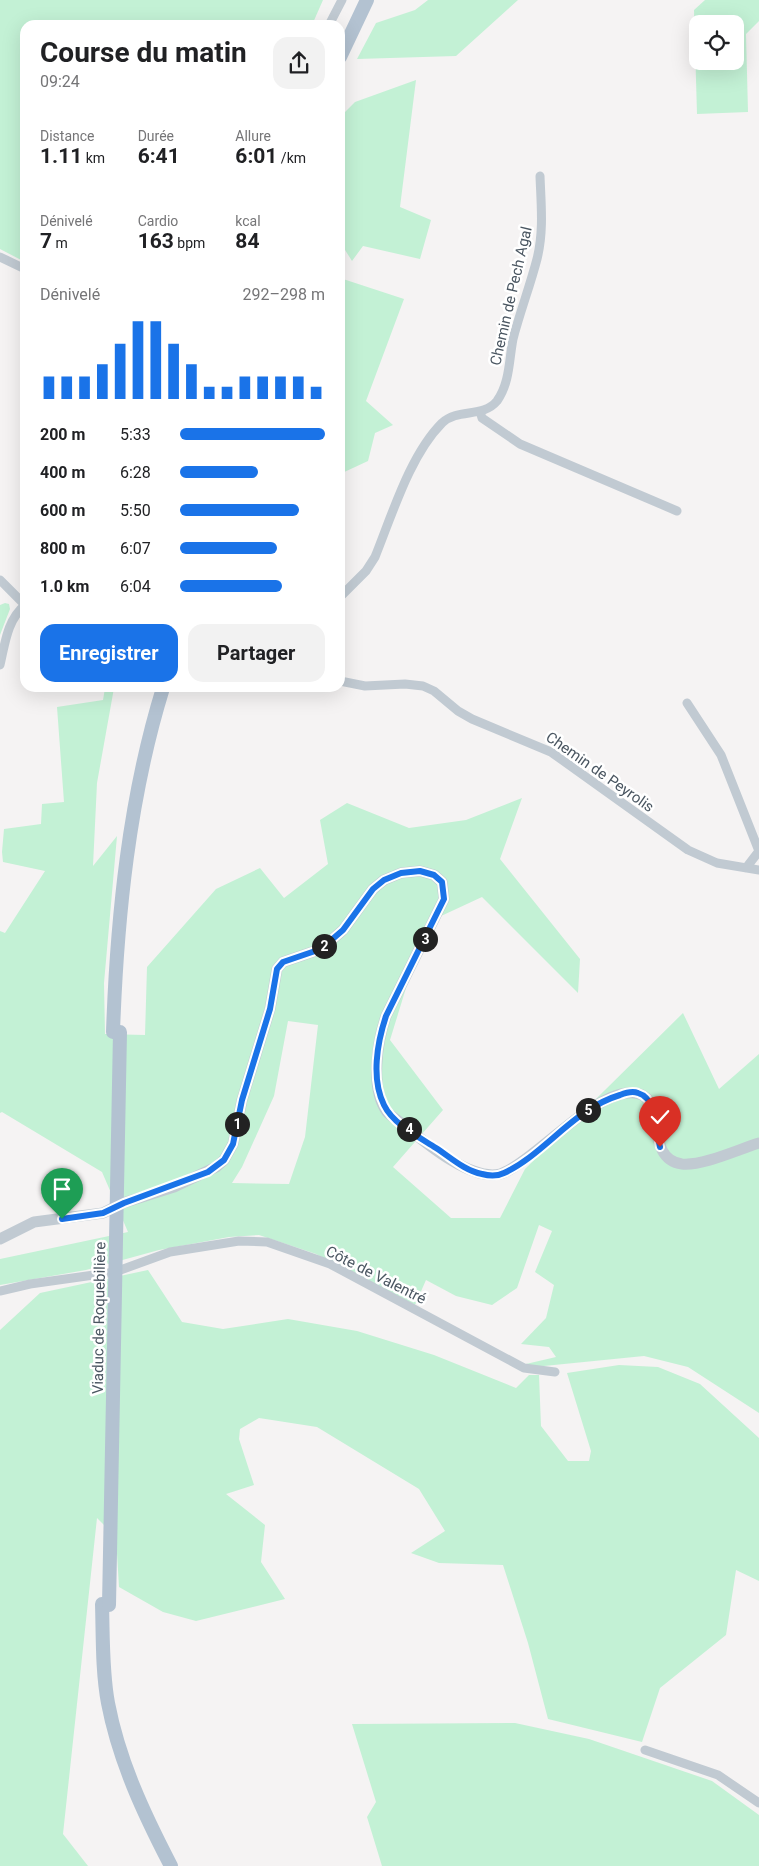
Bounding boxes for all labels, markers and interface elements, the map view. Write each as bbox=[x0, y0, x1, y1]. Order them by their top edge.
map controls bbox=[689, 15, 744, 70]
button: locate bbox=[689, 15, 744, 70]
text: Course du matin bbox=[40, 36, 247, 69]
button: share bbox=[273, 37, 325, 89]
text: 09:24 bbox=[40, 72, 80, 91]
text: Distance bbox=[40, 128, 95, 144]
text: Durée bbox=[138, 128, 174, 144]
text: Allure bbox=[235, 128, 271, 144]
text: 1.11 bbox=[40, 144, 82, 168]
text: 6:41 bbox=[138, 144, 180, 168]
text: 6:01 bbox=[235, 144, 277, 168]
text: km bbox=[82, 150, 105, 166]
text: /km bbox=[277, 150, 306, 166]
text: Dénivelé bbox=[40, 213, 93, 229]
text: Cardio bbox=[138, 213, 178, 229]
text: kcal bbox=[235, 213, 261, 229]
street label: Chemin de Pech Agal bbox=[486, 225, 536, 367]
text: 7 bbox=[40, 229, 52, 253]
text: 163 bbox=[138, 229, 174, 253]
text: 84 bbox=[235, 229, 259, 253]
text: m bbox=[52, 235, 68, 251]
text: bpm bbox=[174, 235, 205, 251]
text: Dénivelé bbox=[40, 285, 100, 304]
text: 292–298 m bbox=[243, 285, 325, 304]
text: 200 m bbox=[40, 425, 85, 444]
text: 5:33 bbox=[120, 425, 151, 444]
text: 400 m bbox=[40, 463, 85, 482]
text: 6:28 bbox=[120, 463, 151, 482]
text: 600 m bbox=[40, 501, 85, 520]
text: 5:50 bbox=[120, 501, 151, 520]
text: 800 m bbox=[40, 539, 85, 558]
text: 6:07 bbox=[120, 539, 151, 558]
text: 1.0 km bbox=[40, 577, 89, 596]
text: 6:04 bbox=[120, 577, 151, 596]
button: Enregistrer bbox=[40, 624, 178, 682]
button: Partager bbox=[188, 624, 325, 682]
street label: Chemin de Peyrolis bbox=[543, 728, 657, 816]
pin: 3 bbox=[412, 926, 438, 952]
text: 3 bbox=[421, 931, 430, 947]
pin: 2 bbox=[312, 934, 336, 958]
text: 2 bbox=[320, 938, 329, 954]
pin bbox=[639, 1096, 681, 1147]
pin: 5 bbox=[576, 1098, 600, 1122]
text: 5 bbox=[584, 1102, 593, 1118]
icon: check bbox=[646, 1103, 674, 1131]
pin: 1 bbox=[224, 1112, 250, 1136]
text: 1 bbox=[233, 1116, 242, 1132]
pin: 4 bbox=[396, 1116, 422, 1142]
text: 4 bbox=[405, 1121, 414, 1137]
pin bbox=[41, 1168, 83, 1219]
icon: arrive bbox=[48, 1175, 76, 1203]
street label: Viaduc de Roquebilière bbox=[89, 1242, 109, 1394]
street label: Côte de Valentré bbox=[323, 1242, 429, 1308]

